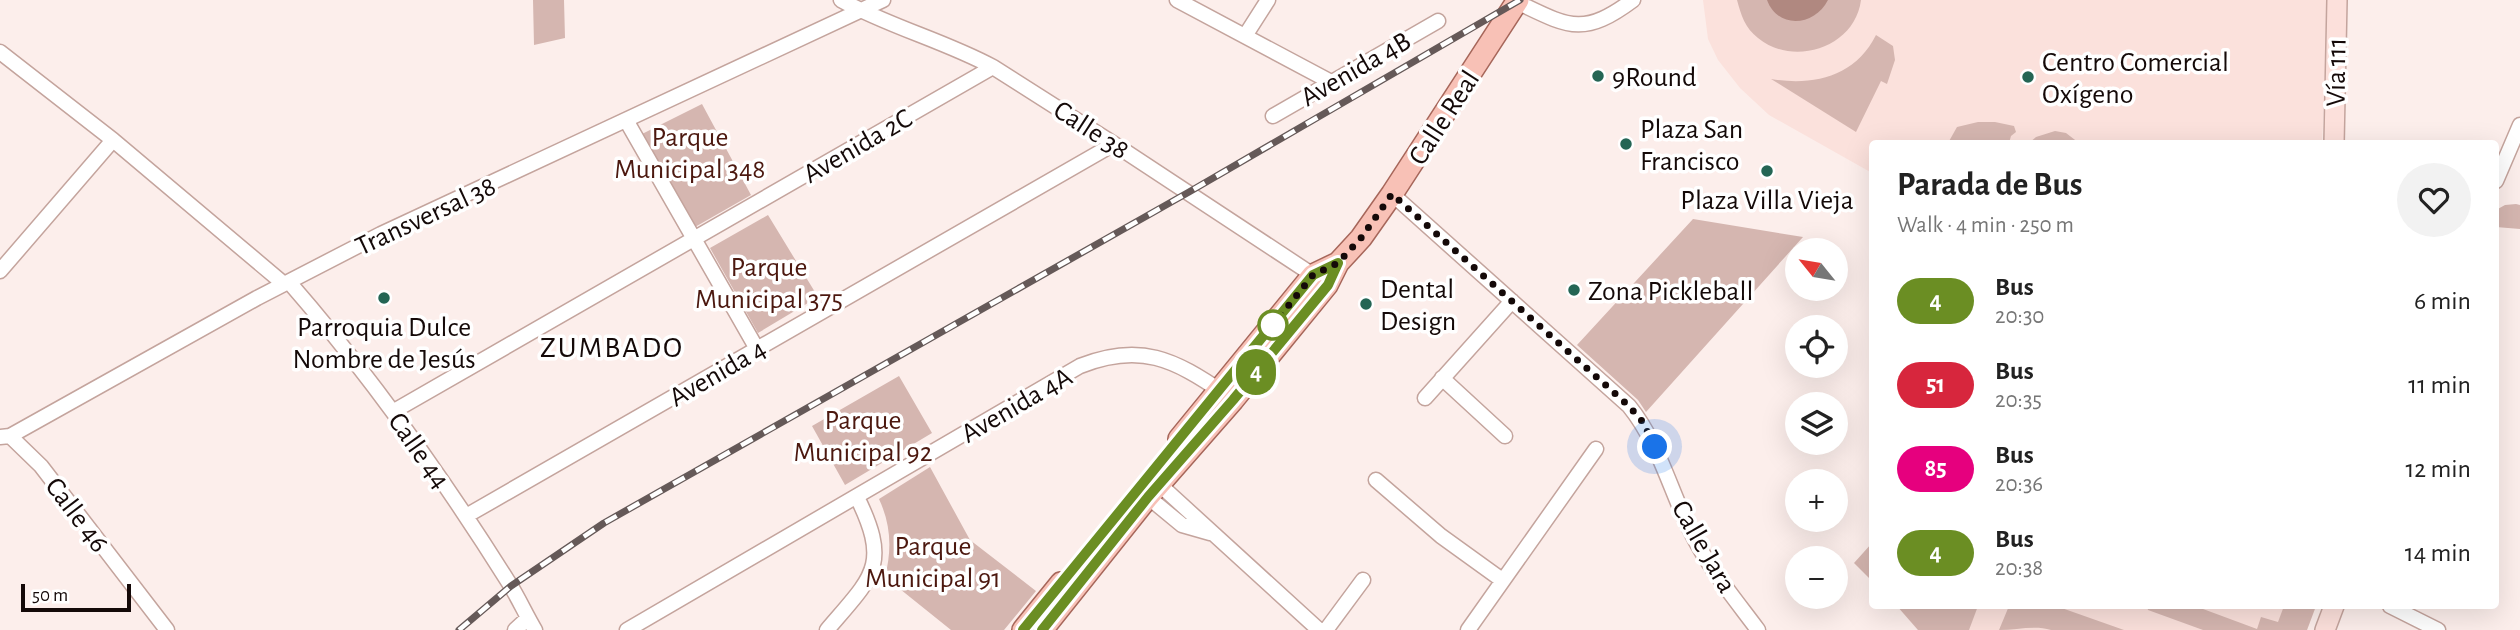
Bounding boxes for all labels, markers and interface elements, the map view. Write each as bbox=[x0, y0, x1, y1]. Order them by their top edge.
street label: Avenida 4B bbox=[1296, 27, 1416, 112]
street label: Vía 111 bbox=[2322, 37, 2352, 107]
place label: Centro Comercial Oxígeno bbox=[2042, 49, 2229, 109]
place label: 9Round bbox=[1612, 64, 1696, 92]
street label: Calle Real bbox=[1404, 66, 1485, 170]
marker: 9Round bbox=[1590, 68, 1606, 84]
marker: Centro Comercial Oxígeno bbox=[2020, 69, 2036, 85]
street label: Calle 38 bbox=[1048, 96, 1134, 165]
street label: Avenida 2C bbox=[799, 104, 917, 189]
place label: Plaza San Francisco bbox=[1640, 116, 1743, 176]
park label: Parque Municipal 348 bbox=[614, 124, 766, 184]
marker: Plaza San Francisco bbox=[1618, 136, 1634, 152]
marker: Plaza Villa Vieja bbox=[1759, 163, 1775, 179]
button: heart bbox=[2397, 163, 2471, 237]
text: Parada de Bus bbox=[1897, 169, 2082, 202]
street label: Transversal 38 bbox=[351, 172, 500, 261]
place label: Plaza Villa Vieja bbox=[1680, 187, 1854, 215]
text: Walk · 4 min · 250 m bbox=[1897, 214, 2074, 237]
north arrow bbox=[1785, 238, 1848, 301]
map controls bbox=[1785, 238, 1848, 609]
park label: Parque Municipal 375 bbox=[695, 254, 843, 314]
text: Bus bbox=[1995, 274, 2034, 300]
place label: Dental Design bbox=[1380, 276, 1456, 336]
place label: Zona Pickleball bbox=[1588, 278, 1753, 306]
marker: Zona Pickleball bbox=[1566, 282, 1582, 298]
text: 6 min bbox=[2414, 288, 2471, 314]
text: 4 bbox=[1929, 289, 1942, 313]
marker: Parroquia Dulce Nombre de Jesús bbox=[376, 290, 392, 306]
marker: Dental Design bbox=[1358, 296, 1374, 312]
text: 20:30 bbox=[1995, 305, 2045, 328]
unlabelled marker bbox=[1258, 310, 1288, 340]
place label: Parroquia Dulce Nombre de Jesús bbox=[292, 314, 476, 374]
button: locate bbox=[1785, 315, 1848, 378]
district label: ZUMBADO bbox=[540, 333, 684, 363]
street label: Avenida 4 bbox=[665, 335, 771, 413]
line badge: 4 bbox=[1233, 349, 1279, 395]
text: Bus bbox=[1995, 358, 2034, 384]
text: 4 bbox=[1250, 360, 1262, 384]
street label: Avenida 4A bbox=[957, 363, 1077, 449]
text: 11 min bbox=[2408, 372, 2471, 398]
text: 51 bbox=[1926, 373, 1945, 397]
text: 20:35 bbox=[1995, 389, 2042, 412]
button: layers bbox=[1785, 392, 1848, 455]
park label: Parque Municipal 92 bbox=[794, 407, 932, 467]
street label: Calle 44 bbox=[382, 408, 454, 494]
your location bbox=[1637, 429, 1672, 464]
text: Bus bbox=[1995, 442, 2034, 468]
text: 12 min bbox=[2405, 456, 2471, 482]
text: 85 bbox=[1924, 457, 1947, 481]
button: + bbox=[1785, 469, 1848, 532]
street label: Calle 46 bbox=[39, 473, 113, 558]
text: 20:36 bbox=[1995, 473, 2043, 496]
street label: Calle Jara bbox=[1666, 496, 1741, 598]
text: Bus bbox=[1995, 526, 2034, 552]
park label: Parque Municipal 91 bbox=[865, 533, 1001, 593]
text: 14 min bbox=[2405, 540, 2471, 566]
text: 4 bbox=[1929, 541, 1942, 565]
button: − bbox=[1785, 546, 1848, 609]
text: 20:38 bbox=[1995, 557, 2043, 580]
scale bar bbox=[21, 581, 131, 613]
text: 50 m bbox=[32, 586, 68, 605]

